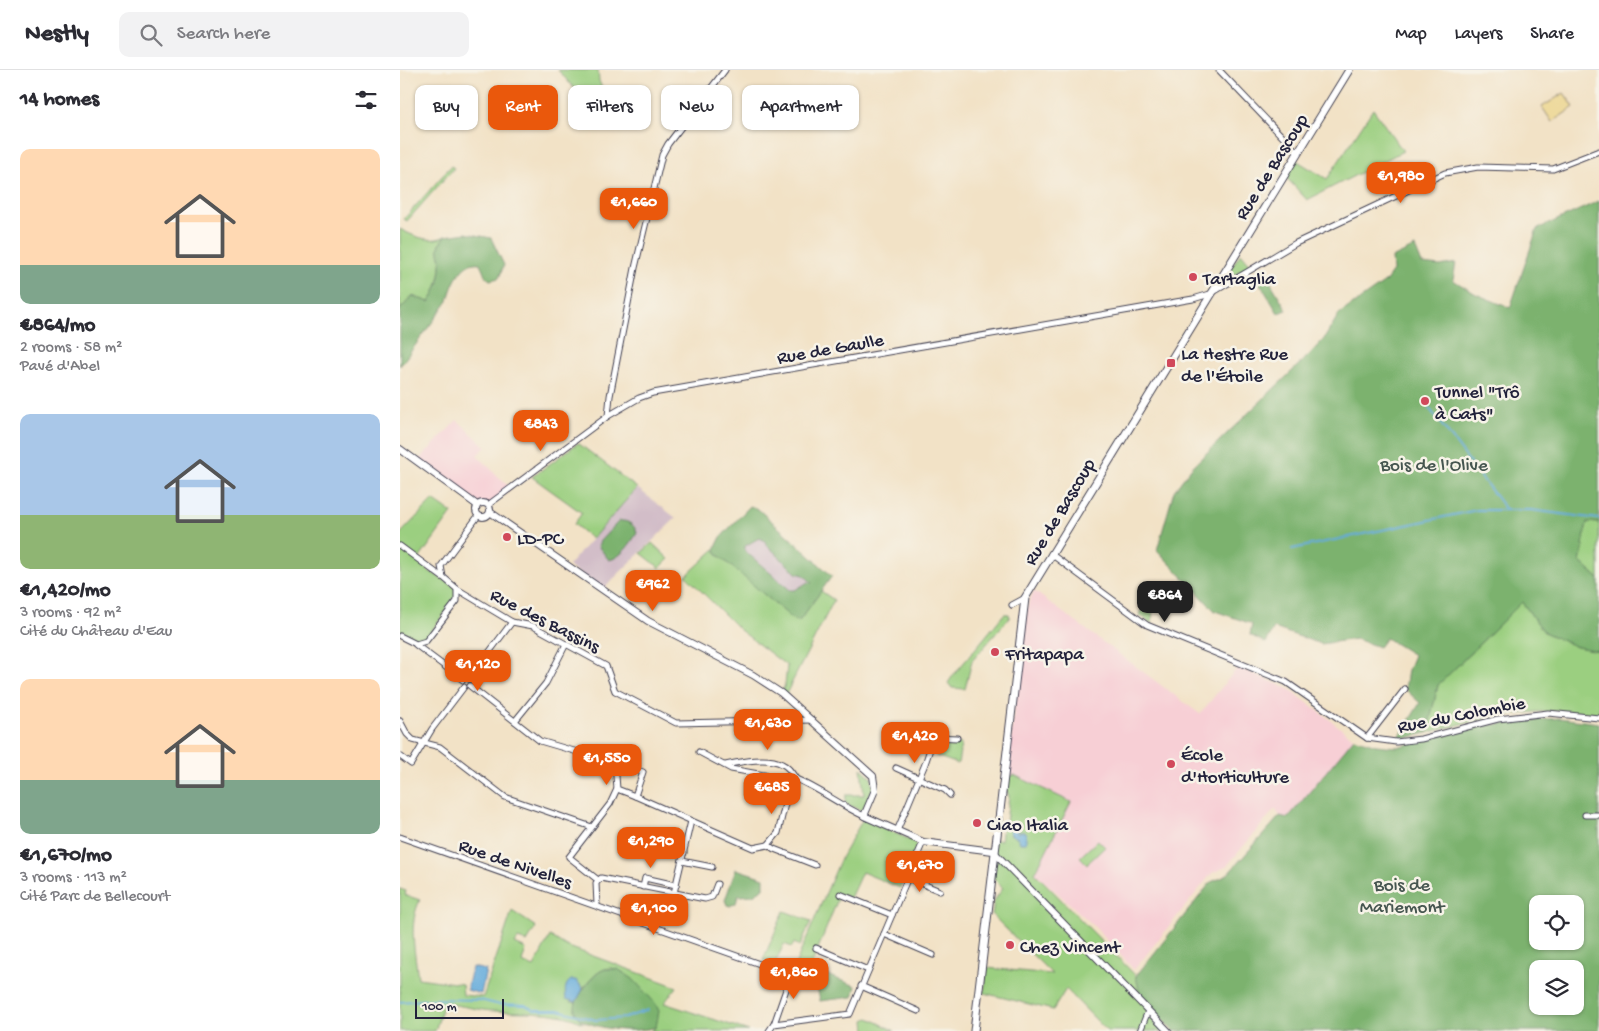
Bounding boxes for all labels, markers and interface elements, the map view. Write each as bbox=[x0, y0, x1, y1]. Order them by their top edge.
search box bbox=[119, 12, 469, 57]
text: Nestly bbox=[25, 20, 89, 49]
icon: search bbox=[137, 21, 165, 49]
text: Search here bbox=[177, 23, 270, 46]
text: Map bbox=[1395, 24, 1427, 45]
text: Layers bbox=[1455, 24, 1502, 45]
text: Share bbox=[1530, 24, 1574, 45]
chip: Buy bbox=[415, 85, 478, 130]
chip: Rent bbox=[488, 85, 558, 130]
chip: Filters bbox=[568, 85, 651, 130]
chip: New bbox=[661, 85, 732, 130]
chip: Apartment bbox=[742, 85, 859, 130]
icon: filters bbox=[352, 86, 380, 114]
text: 14 homes bbox=[20, 88, 99, 113]
street label: Rue de Bascoup bbox=[1231, 110, 1315, 225]
pin: €1,980 bbox=[1360, 162, 1442, 204]
text: €1,980 bbox=[1378, 168, 1424, 187]
icon: home bbox=[155, 181, 245, 271]
pin: €1,660 bbox=[593, 188, 675, 230]
text: €1,660 bbox=[611, 194, 657, 213]
place label: Tartaglia bbox=[1202, 269, 1277, 292]
marker: Tartaglia bbox=[1187, 271, 1199, 283]
text: €864/mo bbox=[20, 314, 95, 339]
street label: Rue de Gaulle bbox=[775, 330, 886, 371]
text: 2 rooms · 58 m² bbox=[20, 339, 122, 358]
place label: La Hestre Rue de l'Étoile bbox=[1181, 344, 1288, 389]
marker: La Hestre Rue de l'Étoile bbox=[1165, 357, 1177, 369]
text: Pavé d'Abel bbox=[20, 358, 100, 377]
place label: Tunnel "Trô à Cats" bbox=[1434, 382, 1520, 427]
marker: Tunnel "Trô à Cats" bbox=[1419, 395, 1431, 407]
pin: €843 bbox=[511, 410, 571, 452]
text: €843 bbox=[524, 416, 558, 435]
icon: home bbox=[155, 446, 245, 536]
street label: Rue de Bascoup bbox=[1020, 455, 1102, 570]
park label: Bois de l'Olive bbox=[1379, 455, 1488, 478]
place label: LD-PC bbox=[517, 529, 565, 552]
marker: LD-PC bbox=[501, 531, 513, 543]
pin: €962 bbox=[623, 570, 683, 612]
text: €962 bbox=[636, 576, 670, 595]
text: €1,420/mo bbox=[20, 579, 111, 604]
pin: €864 bbox=[1135, 580, 1195, 623]
street label: Rue des Bassins bbox=[486, 585, 604, 660]
text: €864 bbox=[1148, 587, 1182, 606]
text: 3 rooms · 92 m² bbox=[20, 604, 122, 623]
text: Cité du Château d'Eau bbox=[20, 623, 172, 642]
place label: Fritapapa bbox=[1004, 644, 1085, 667]
marker: Fritapapa bbox=[989, 646, 1001, 658]
pin: €1,120 bbox=[437, 650, 519, 692]
text: €1,120 bbox=[456, 656, 500, 675]
street label: Rue du Colombie bbox=[1396, 693, 1528, 740]
pin: €1,630 bbox=[727, 708, 809, 751]
icon: home bbox=[155, 711, 245, 801]
text: €1,630 bbox=[745, 715, 791, 734]
pin: €1,420 bbox=[874, 722, 956, 764]
text: €1,420 bbox=[892, 728, 938, 747]
pin: €1,550 bbox=[566, 744, 648, 786]
place label: École d'Horticulture bbox=[1181, 745, 1289, 790]
text: €1,550 bbox=[584, 750, 630, 769]
marker: École d'Horticulture bbox=[1165, 758, 1177, 770]
pin: €685 bbox=[742, 772, 802, 815]
text: €685 bbox=[755, 779, 789, 798]
place label: Ciao Italia bbox=[987, 815, 1069, 838]
marker: Ciao Italia bbox=[971, 817, 983, 829]
pin: €1,290 bbox=[610, 826, 692, 869]
text: €1,290 bbox=[628, 833, 674, 852]
street label: Rue de Nivelles bbox=[455, 835, 576, 896]
text: €1,670/mo bbox=[20, 844, 112, 869]
pin: €1,670 bbox=[879, 850, 961, 893]
text: €1,670 bbox=[897, 857, 943, 876]
text: 3 rooms · 113 m² bbox=[20, 869, 127, 888]
park label: Bois de Mariemont bbox=[1360, 875, 1446, 920]
text: Cité Parc de Bellecourt bbox=[20, 888, 170, 907]
pin: €1,100 bbox=[613, 894, 695, 936]
map controls bbox=[1529, 895, 1584, 1015]
button: locate bbox=[1529, 895, 1584, 950]
text: €1,100 bbox=[631, 900, 677, 919]
place label: Chez Vincent bbox=[1020, 937, 1122, 960]
marker: Chez Vincent bbox=[1004, 939, 1016, 951]
pin: €1,860 bbox=[753, 958, 835, 1000]
button: layers bbox=[1529, 960, 1584, 1015]
text: €1,860 bbox=[771, 964, 817, 983]
scale bar bbox=[415, 996, 504, 1019]
text: 100 m bbox=[422, 999, 457, 1016]

